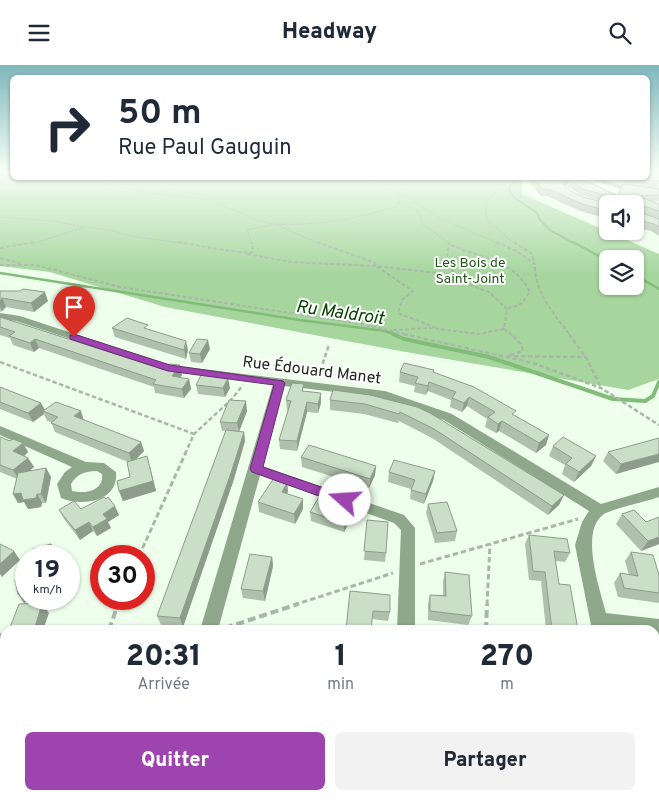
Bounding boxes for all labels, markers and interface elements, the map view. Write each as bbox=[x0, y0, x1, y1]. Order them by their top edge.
icon: menu bbox=[25, 19, 53, 47]
text: Headway bbox=[282, 19, 377, 46]
icon: search bbox=[606, 19, 634, 47]
text: 50 m bbox=[118, 92, 202, 136]
icon: right bbox=[35, 95, 100, 160]
text: Rue Paul Gauguin bbox=[118, 135, 292, 162]
map controls bbox=[599, 195, 644, 295]
button: sound bbox=[599, 195, 644, 240]
button: layers bbox=[599, 250, 644, 295]
park label: Les Bois de Saint-Joint bbox=[434, 255, 506, 288]
pin bbox=[53, 286, 95, 337]
icon: arrive bbox=[60, 293, 88, 321]
water label: Ru Maldroit bbox=[294, 296, 387, 331]
street label: Rue Édouard Manet bbox=[241, 351, 383, 389]
position arrow bbox=[318, 473, 370, 525]
speed limit sign: 30 bbox=[90, 545, 155, 610]
text: 19 bbox=[35, 555, 60, 587]
text: km/h bbox=[33, 582, 62, 598]
text: 20:31 bbox=[126, 639, 202, 676]
text: 1 bbox=[335, 639, 347, 676]
text: 270 bbox=[480, 639, 534, 676]
text: Arrivée bbox=[137, 675, 190, 695]
text: min bbox=[327, 675, 354, 695]
text: m bbox=[500, 675, 514, 695]
button: Quitter bbox=[25, 732, 325, 790]
button: Partager bbox=[335, 732, 635, 790]

